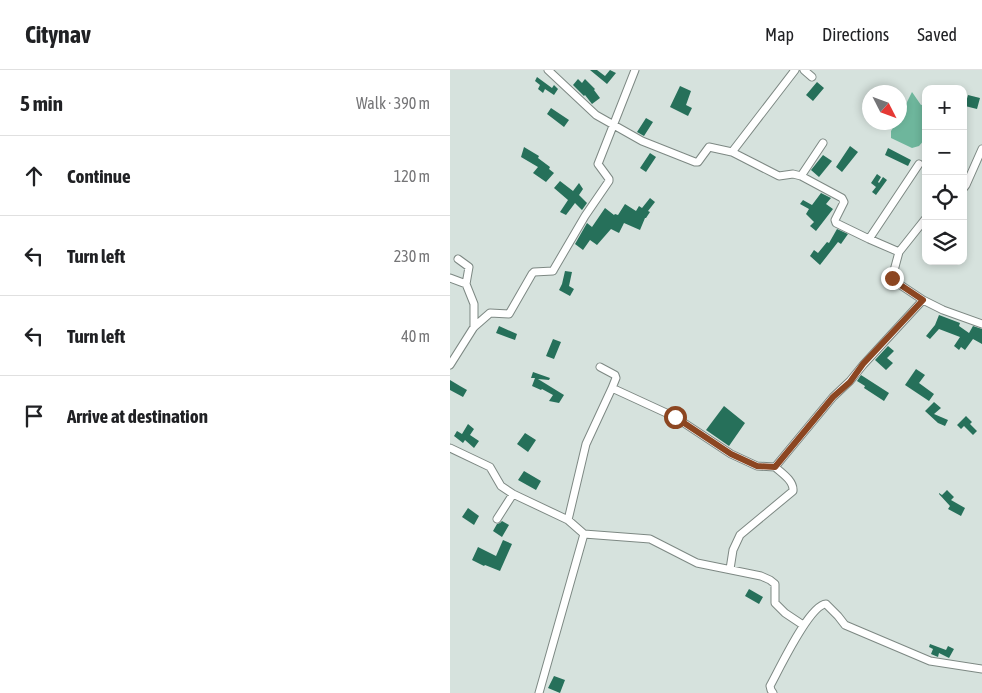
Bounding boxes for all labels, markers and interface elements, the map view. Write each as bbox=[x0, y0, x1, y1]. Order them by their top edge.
text: Citynav bbox=[25, 21, 91, 48]
text: Map bbox=[765, 24, 794, 45]
text: Directions bbox=[822, 24, 889, 45]
text: Saved bbox=[917, 24, 957, 45]
north arrow bbox=[862, 85, 907, 130]
map controls bbox=[922, 85, 967, 265]
button: + bbox=[922, 85, 967, 130]
text: 5 min bbox=[20, 91, 63, 115]
text: Walk · 390 m bbox=[356, 94, 430, 112]
button: − bbox=[922, 130, 967, 175]
icon: ahead bbox=[20, 162, 48, 190]
text: Continue bbox=[67, 165, 131, 187]
text: 120 m bbox=[394, 167, 430, 185]
button: locate bbox=[922, 175, 967, 220]
button: layers bbox=[922, 220, 967, 265]
icon: left bbox=[20, 242, 48, 270]
text: Turn left bbox=[67, 245, 125, 267]
text: 230 m bbox=[394, 247, 430, 265]
route end bbox=[881, 267, 904, 290]
icon: left bbox=[20, 322, 48, 350]
text: Turn left bbox=[67, 325, 125, 347]
text: 40 m bbox=[401, 327, 430, 345]
icon: arrive bbox=[20, 402, 48, 430]
text: Arrive at destination bbox=[67, 405, 208, 427]
route start bbox=[664, 406, 687, 429]

